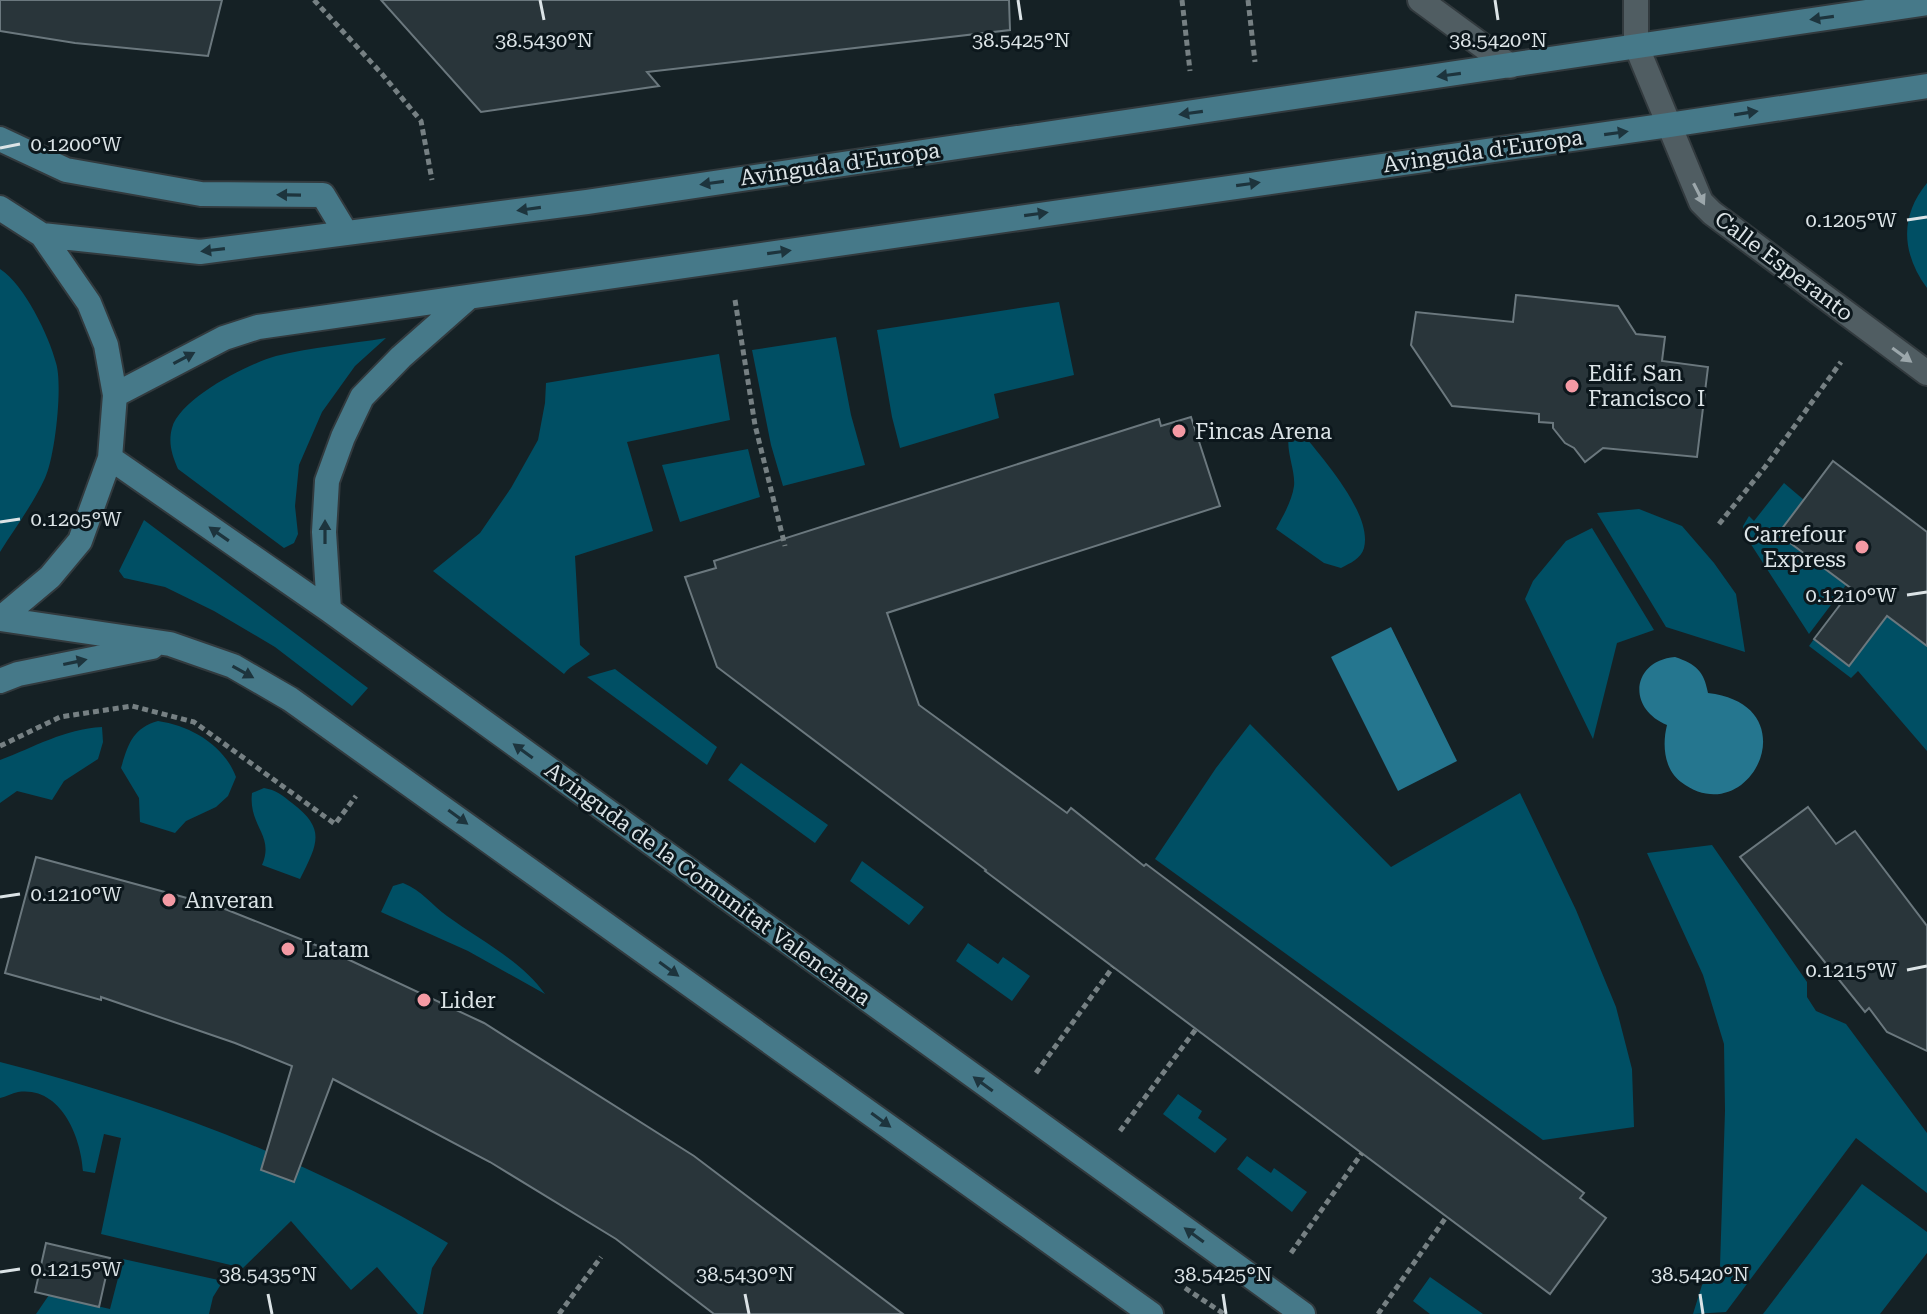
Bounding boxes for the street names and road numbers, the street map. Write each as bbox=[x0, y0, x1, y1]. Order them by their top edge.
street label: Avinguda d'Europa bbox=[1381, 125, 1585, 177]
street label: Avinguda d'Europa bbox=[738, 138, 942, 190]
street label: Calle Esperanto bbox=[1710, 206, 1858, 326]
street label: Avinguda de la Comunitat Valenciana bbox=[540, 757, 876, 1011]

